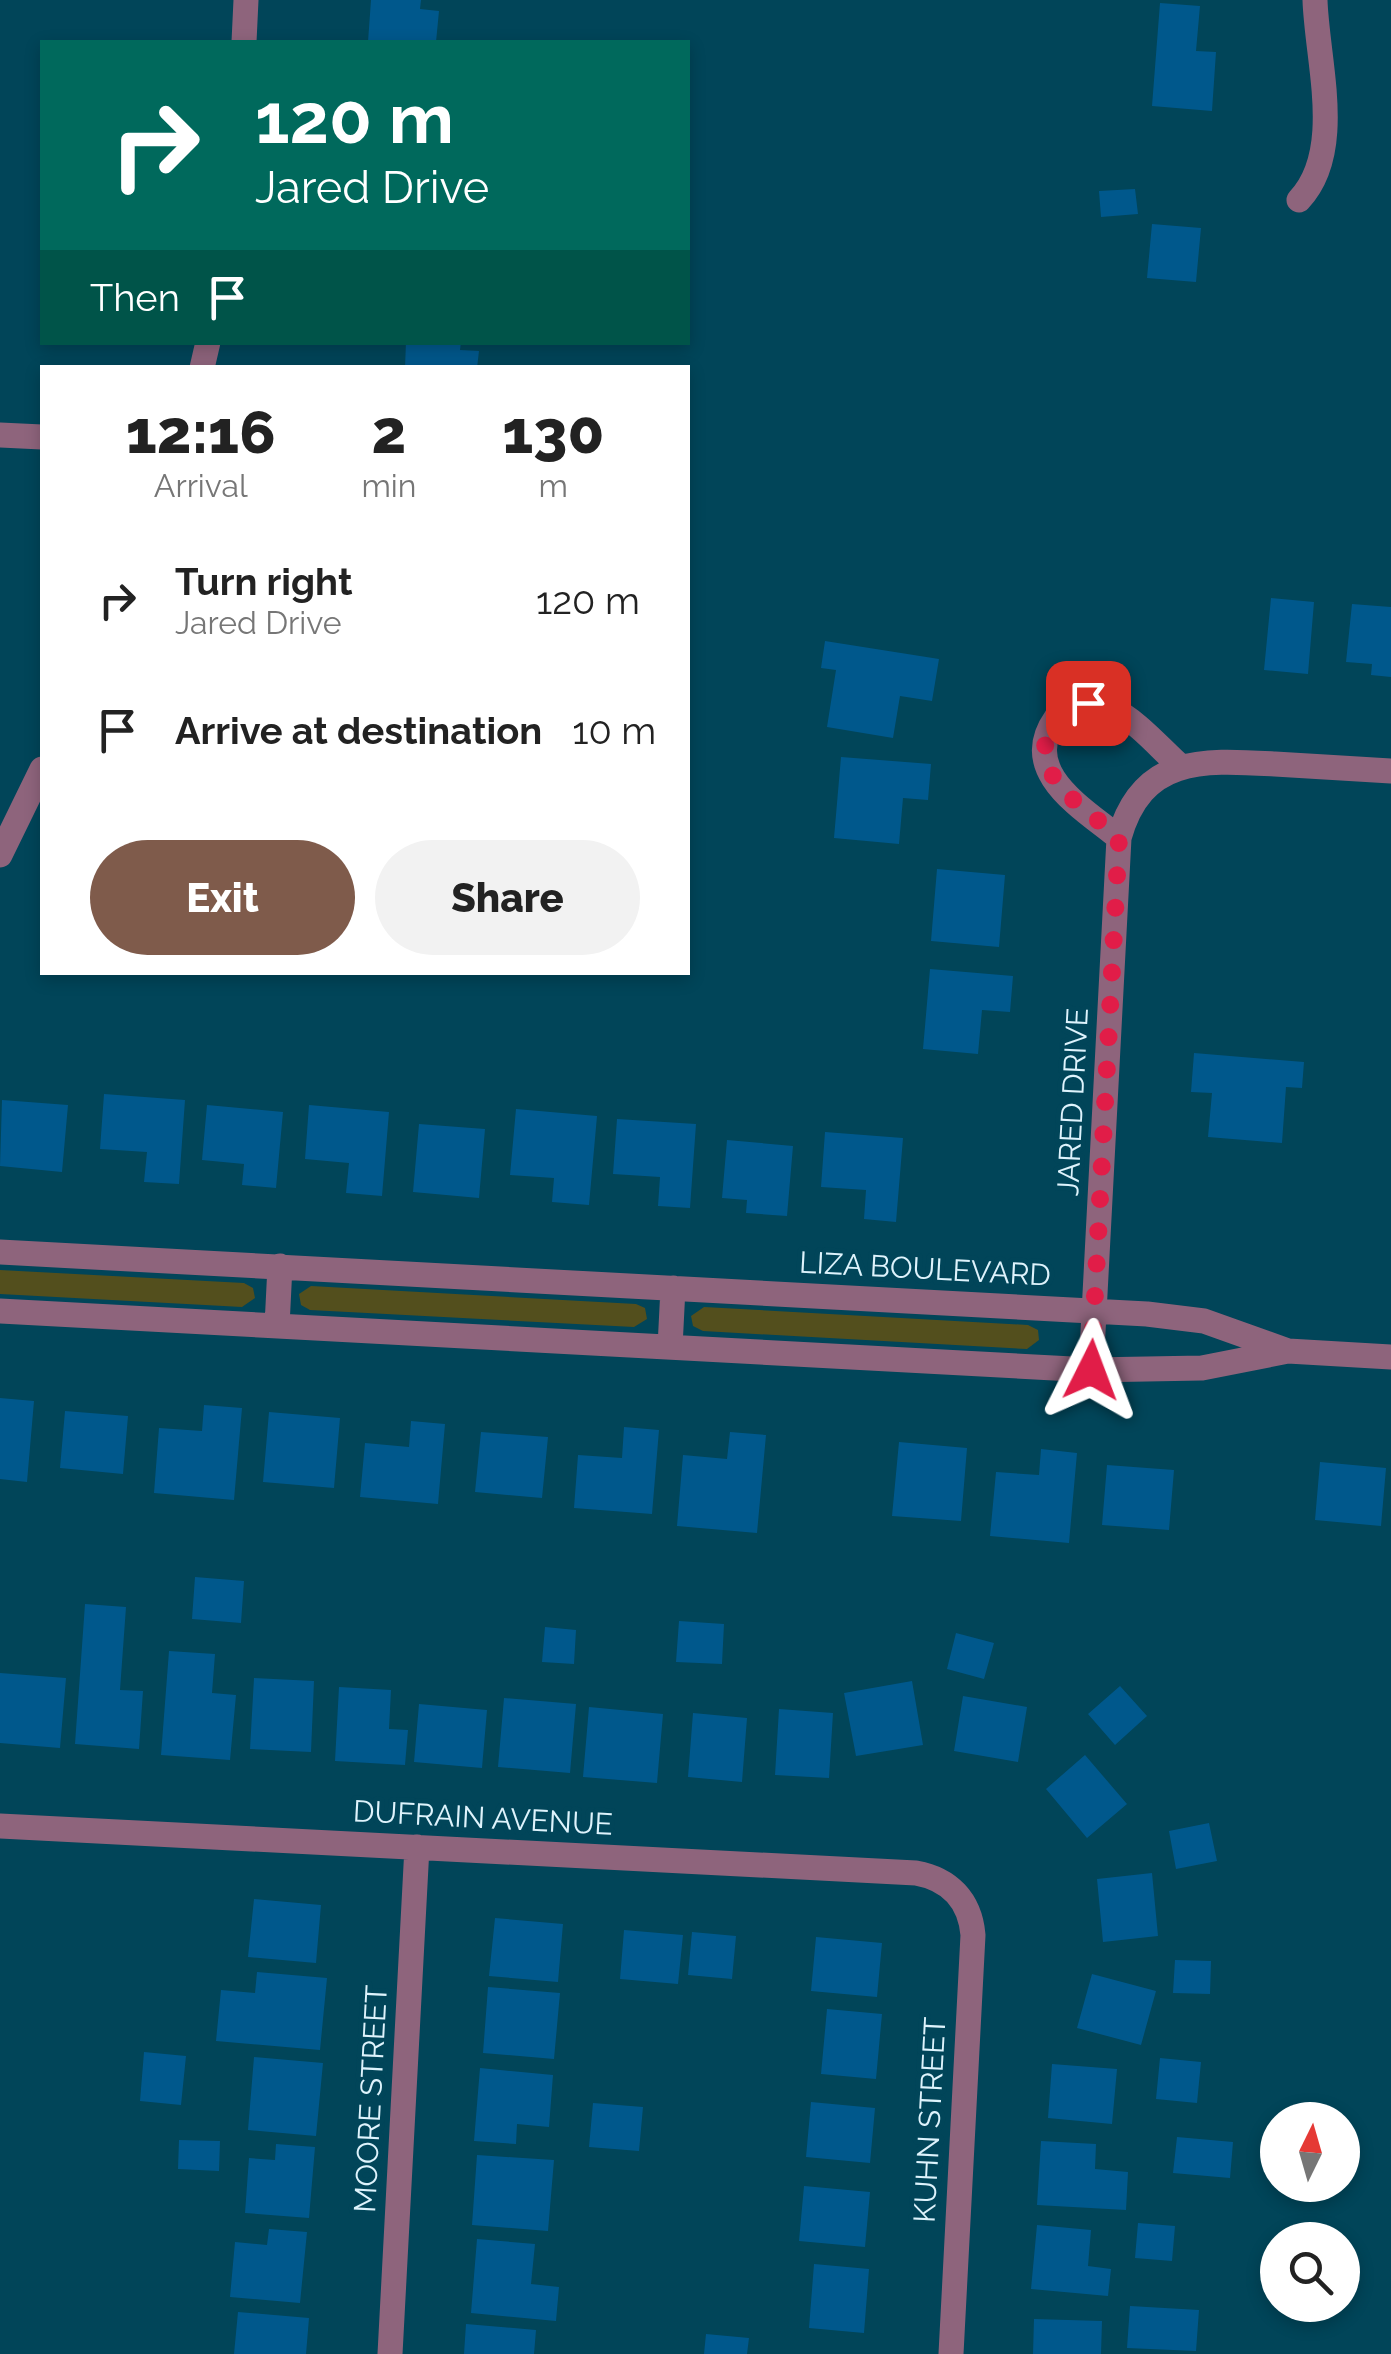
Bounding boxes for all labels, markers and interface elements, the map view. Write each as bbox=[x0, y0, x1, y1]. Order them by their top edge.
text: 120 m bbox=[255, 77, 454, 159]
icon: right bbox=[90, 80, 220, 210]
text: Jared Drive bbox=[255, 161, 489, 214]
icon: arrive bbox=[200, 270, 255, 325]
text: Then bbox=[90, 275, 180, 320]
text: 12:16 bbox=[126, 397, 276, 467]
text: 2 bbox=[372, 397, 406, 467]
text: 130 bbox=[502, 397, 604, 467]
text: Arrival bbox=[154, 467, 248, 504]
text: min bbox=[361, 467, 416, 504]
text: m bbox=[539, 467, 568, 504]
text: Turn right bbox=[175, 559, 352, 604]
icon: right bbox=[90, 573, 145, 628]
text: 120 m bbox=[536, 578, 640, 623]
text: Jared Drive bbox=[175, 604, 341, 641]
pin bbox=[1046, 661, 1131, 746]
icon: arrive bbox=[1061, 676, 1116, 731]
icon: arrive bbox=[90, 703, 145, 758]
text: Arrive at destination bbox=[175, 708, 542, 753]
text: 10 m bbox=[572, 708, 656, 753]
button: Exit bbox=[90, 840, 355, 955]
button: Share bbox=[375, 840, 640, 955]
street label: JARED DRIVE bbox=[1050, 1007, 1095, 1197]
street label: LIZA BOULEVARD bbox=[798, 1244, 1052, 1293]
position arrow bbox=[1039, 1318, 1143, 1422]
street label: DUFRAIN AVENUE bbox=[352, 1793, 614, 1842]
street label: MOORE STREET bbox=[347, 1984, 394, 2214]
street label: KUHN STREET bbox=[907, 2016, 952, 2224]
north arrow bbox=[1260, 2102, 1360, 2202]
map controls bbox=[1260, 2102, 1360, 2322]
button: search bbox=[1260, 2222, 1360, 2322]

